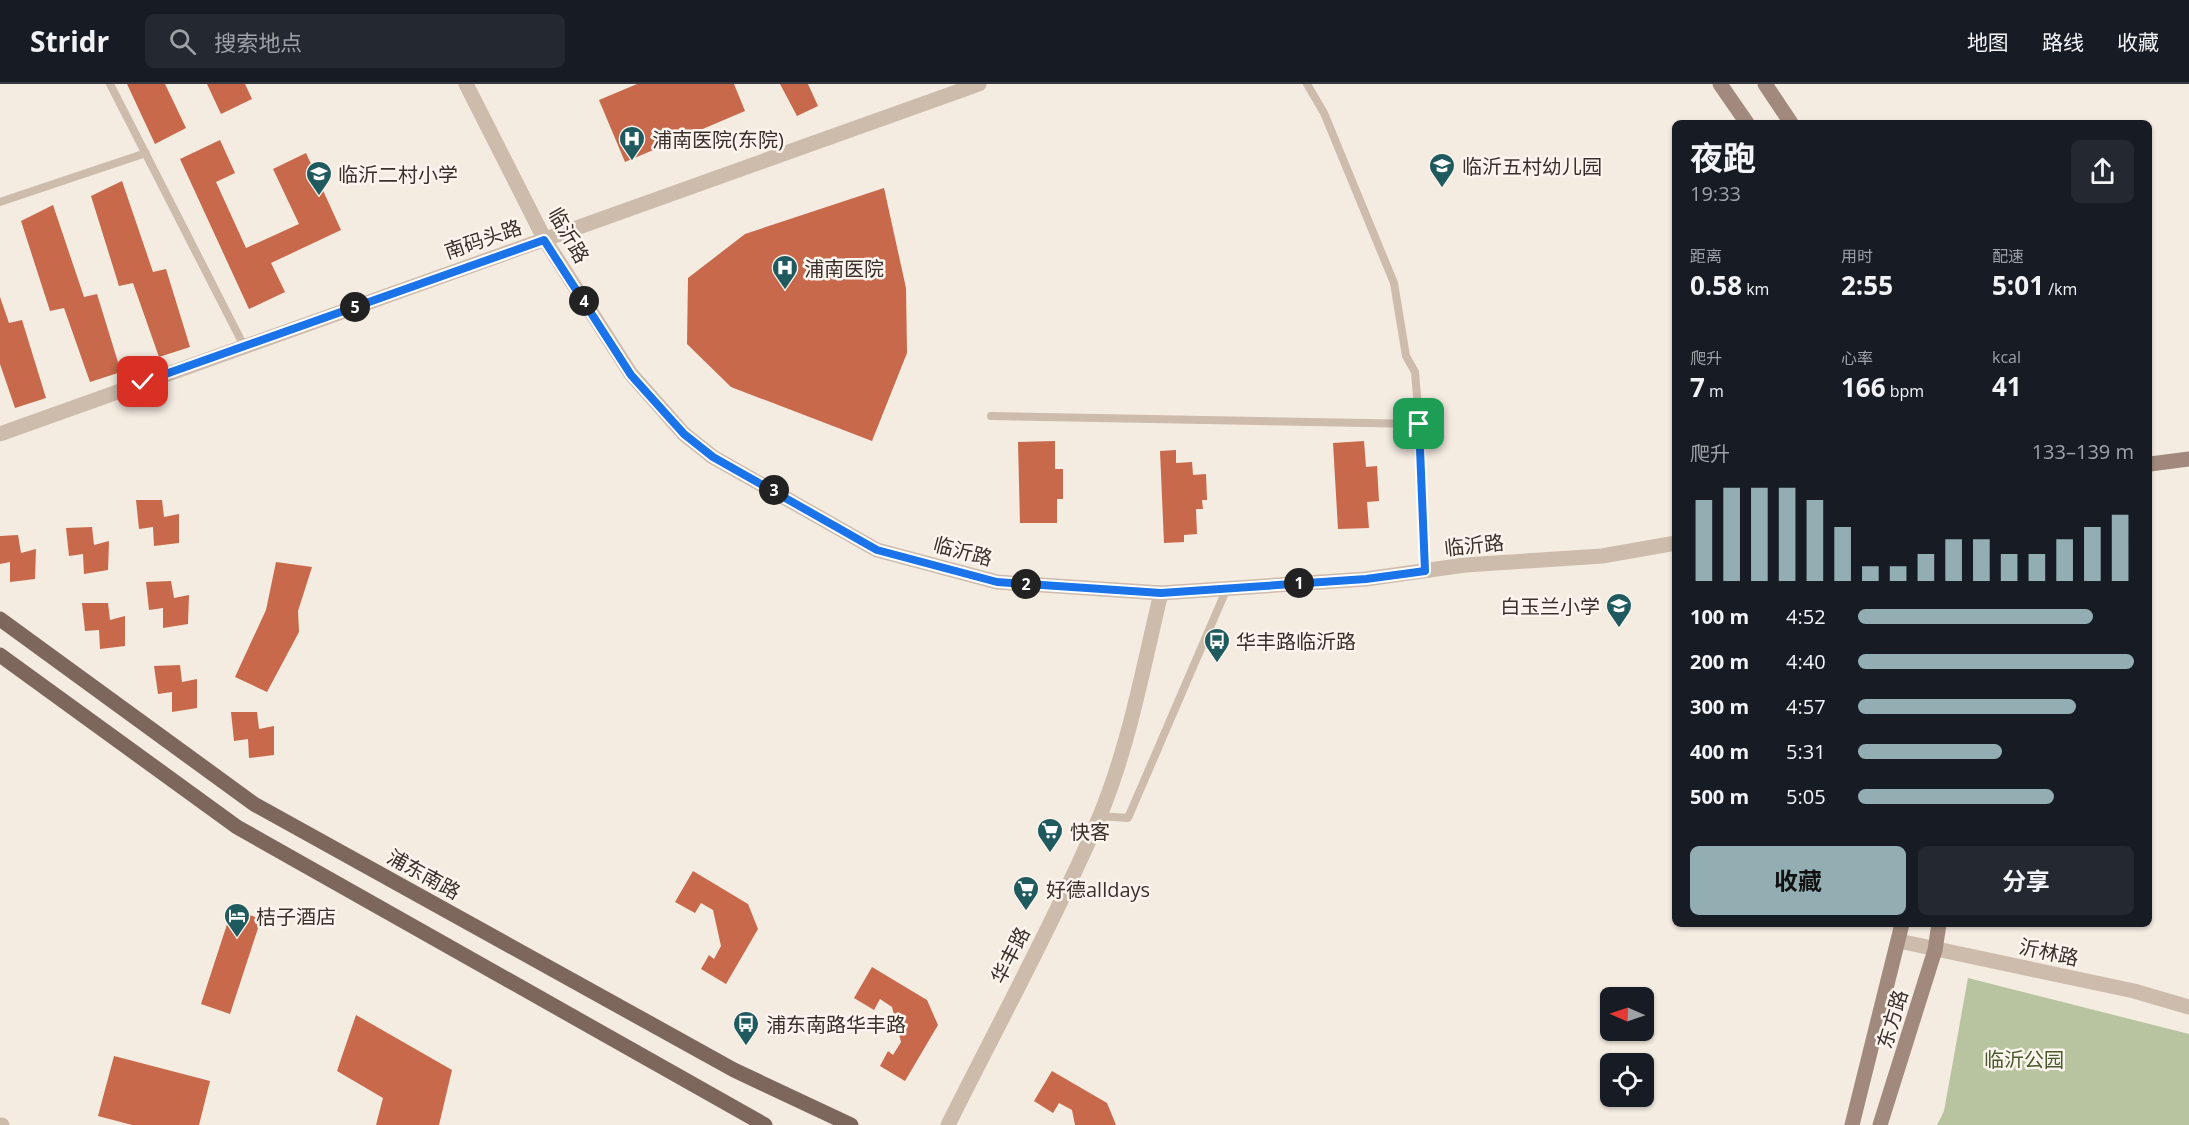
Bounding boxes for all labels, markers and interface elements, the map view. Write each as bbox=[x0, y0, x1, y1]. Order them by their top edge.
search box bbox=[145, 14, 565, 68]
text: Stridr bbox=[30, 22, 109, 60]
icon: search bbox=[166, 25, 199, 58]
text: 搜索地点 bbox=[214, 27, 302, 57]
text: 地图 bbox=[1967, 28, 2009, 56]
text: 路线 bbox=[2042, 28, 2084, 56]
text: 收藏 bbox=[2117, 28, 2159, 56]
hospital icon: 浦南医院(东院) bbox=[617, 124, 647, 162]
place label: 浦南医院(东院) bbox=[652, 126, 784, 153]
text: 夜跑 bbox=[1690, 135, 1756, 180]
button: share bbox=[2071, 140, 2134, 203]
school or university icon: 临沂五村幼儿园 bbox=[1427, 151, 1457, 189]
place label: 临沂五村幼儿园 bbox=[1462, 153, 1602, 180]
school or university icon: 临沂二村小学 bbox=[304, 159, 334, 197]
place label: 临沂二村小学 bbox=[338, 161, 458, 188]
text: 19:33 bbox=[1690, 180, 1741, 207]
street label: 临沂路 bbox=[542, 202, 596, 268]
street label: 南码头路 bbox=[441, 213, 525, 265]
text: 距离 bbox=[1690, 245, 1722, 267]
text: 用时 bbox=[1841, 245, 1873, 267]
text: 配速 bbox=[1992, 245, 2024, 267]
hospital icon: 浦南医院 bbox=[770, 253, 800, 291]
place label: 浦南医院 bbox=[804, 255, 884, 282]
text: 0.58 bbox=[1690, 267, 1742, 303]
text: 2:55 bbox=[1841, 267, 1893, 303]
text: 5:01 bbox=[1992, 267, 2044, 303]
text: km bbox=[1742, 278, 1769, 300]
text: /km bbox=[2044, 278, 2077, 300]
pin: 4 bbox=[569, 286, 599, 316]
text: 4 bbox=[579, 290, 589, 312]
pin: 5 bbox=[340, 292, 370, 322]
text: 5 bbox=[350, 296, 360, 318]
text: kcal bbox=[1992, 346, 2021, 368]
text: 爬升 bbox=[1690, 347, 1722, 369]
text: 心率 bbox=[1841, 347, 1873, 369]
pin bbox=[117, 356, 168, 407]
icon: check bbox=[126, 365, 159, 398]
text: 41 bbox=[1992, 368, 2022, 404]
text: 7 bbox=[1690, 369, 1705, 405]
text: 166 bbox=[1841, 369, 1886, 405]
text: m bbox=[1705, 380, 1724, 402]
text: bpm bbox=[1886, 380, 1924, 402]
pin bbox=[1393, 398, 1444, 449]
icon: arrive bbox=[1402, 407, 1435, 440]
text: 133–139 m bbox=[2032, 438, 2134, 465]
text: 爬升 bbox=[1690, 440, 1730, 467]
pin: 3 bbox=[759, 475, 789, 505]
text: 3 bbox=[769, 479, 779, 501]
street label: 临沂路 bbox=[1443, 528, 1505, 562]
street label: 临沂路 bbox=[931, 530, 995, 572]
pin: 1 bbox=[1284, 568, 1314, 598]
pin: 2 bbox=[1011, 569, 1041, 599]
text: 1 bbox=[1294, 572, 1304, 594]
text: 2 bbox=[1021, 573, 1031, 595]
school or university icon: 白玉兰小学 bbox=[1604, 591, 1634, 629]
place label: 白玉兰小学 bbox=[1500, 593, 1600, 620]
text: 100 m bbox=[1690, 603, 1749, 630]
text: 4:52 bbox=[1786, 603, 1826, 630]
bus stop icon: 华丰路临沂路 bbox=[1202, 626, 1232, 664]
place label: 华丰路临沂路 bbox=[1236, 628, 1356, 655]
text: 200 m bbox=[1690, 648, 1749, 675]
text: 4:40 bbox=[1786, 648, 1826, 675]
text: 300 m bbox=[1690, 693, 1749, 720]
text: 4:57 bbox=[1786, 693, 1826, 720]
text: 400 m bbox=[1690, 738, 1749, 765]
text: 5:31 bbox=[1786, 738, 1826, 765]
text: 500 m bbox=[1690, 783, 1749, 810]
text: 5:05 bbox=[1786, 783, 1826, 810]
supermarket icon: 快客 bbox=[1035, 816, 1065, 854]
place label: 快客 bbox=[1070, 818, 1110, 845]
street label: 浦东南路 bbox=[382, 843, 466, 905]
button: 收藏 bbox=[1690, 846, 1906, 915]
button: 分享 bbox=[1918, 846, 2134, 915]
supermarket icon: 好德alldays bbox=[1011, 874, 1041, 912]
place label: 好德alldays bbox=[1046, 876, 1150, 903]
hotel icon: 桔子酒店 bbox=[222, 901, 252, 939]
place label: 桔子酒店 bbox=[256, 903, 336, 930]
street label: 华丰路 bbox=[984, 922, 1036, 988]
street label: 沂林路 bbox=[2017, 933, 2081, 971]
street label: 东方路 bbox=[1870, 986, 1914, 1052]
north arrow bbox=[1600, 987, 1654, 1041]
map controls bbox=[1600, 987, 1654, 1107]
bus stop icon: 浦东南路华丰路 bbox=[731, 1009, 761, 1047]
place label: 浦东南路华丰路 bbox=[766, 1011, 906, 1038]
park label: 临沂公园 bbox=[1984, 1046, 2064, 1073]
button: locate bbox=[1600, 1053, 1654, 1107]

